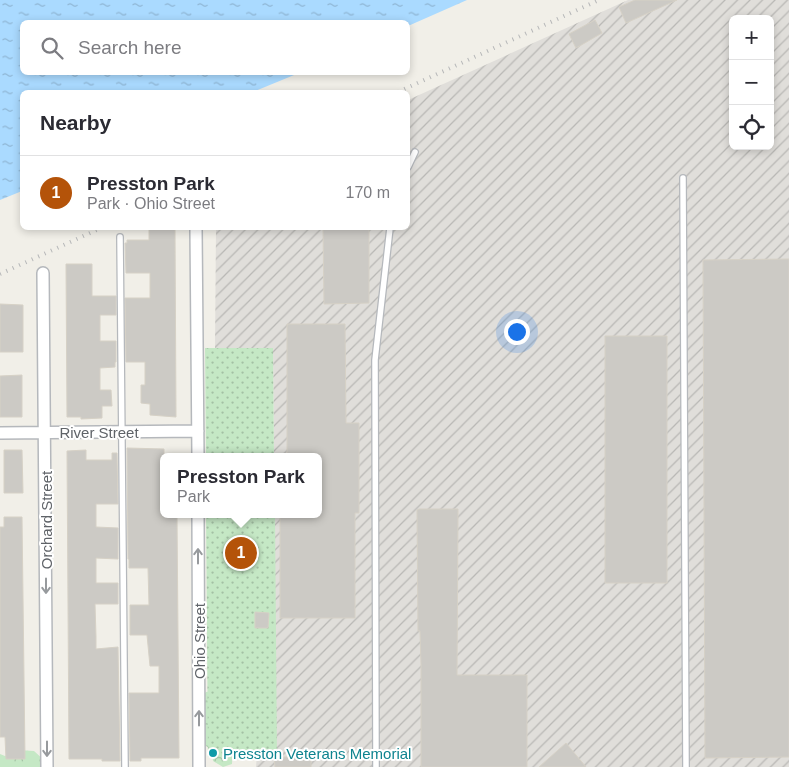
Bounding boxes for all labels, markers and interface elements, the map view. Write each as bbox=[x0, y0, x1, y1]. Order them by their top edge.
map controls bbox=[729, 15, 774, 150]
button: + bbox=[729, 15, 774, 60]
search box bbox=[20, 20, 410, 75]
icon: search bbox=[38, 34, 66, 62]
text: Search here bbox=[78, 37, 182, 58]
button: − bbox=[729, 60, 774, 105]
button: locate bbox=[729, 105, 774, 150]
text: Nearby bbox=[40, 111, 111, 134]
text: Presston Park bbox=[87, 173, 215, 194]
text: 1 bbox=[52, 184, 60, 201]
text: 170 m bbox=[346, 184, 390, 201]
text: Park · Ohio Street bbox=[87, 195, 215, 212]
your location bbox=[504, 319, 530, 345]
street label: River Street bbox=[59, 424, 139, 441]
popup bbox=[160, 453, 322, 518]
text: Presston Park bbox=[177, 466, 305, 487]
street label: Orchard Street bbox=[38, 470, 55, 569]
text: Park bbox=[177, 488, 210, 505]
pin: 1 bbox=[225, 534, 257, 572]
one-way arrow bbox=[193, 548, 203, 564]
one-way arrow bbox=[41, 578, 51, 594]
street label: Ohio Street bbox=[191, 602, 208, 679]
one-way arrow bbox=[194, 711, 204, 727]
one-way arrow bbox=[42, 740, 52, 757]
place label: Presston Veterans Memorial bbox=[223, 745, 411, 762]
marker: Presston Veterans Memorial bbox=[207, 747, 219, 759]

